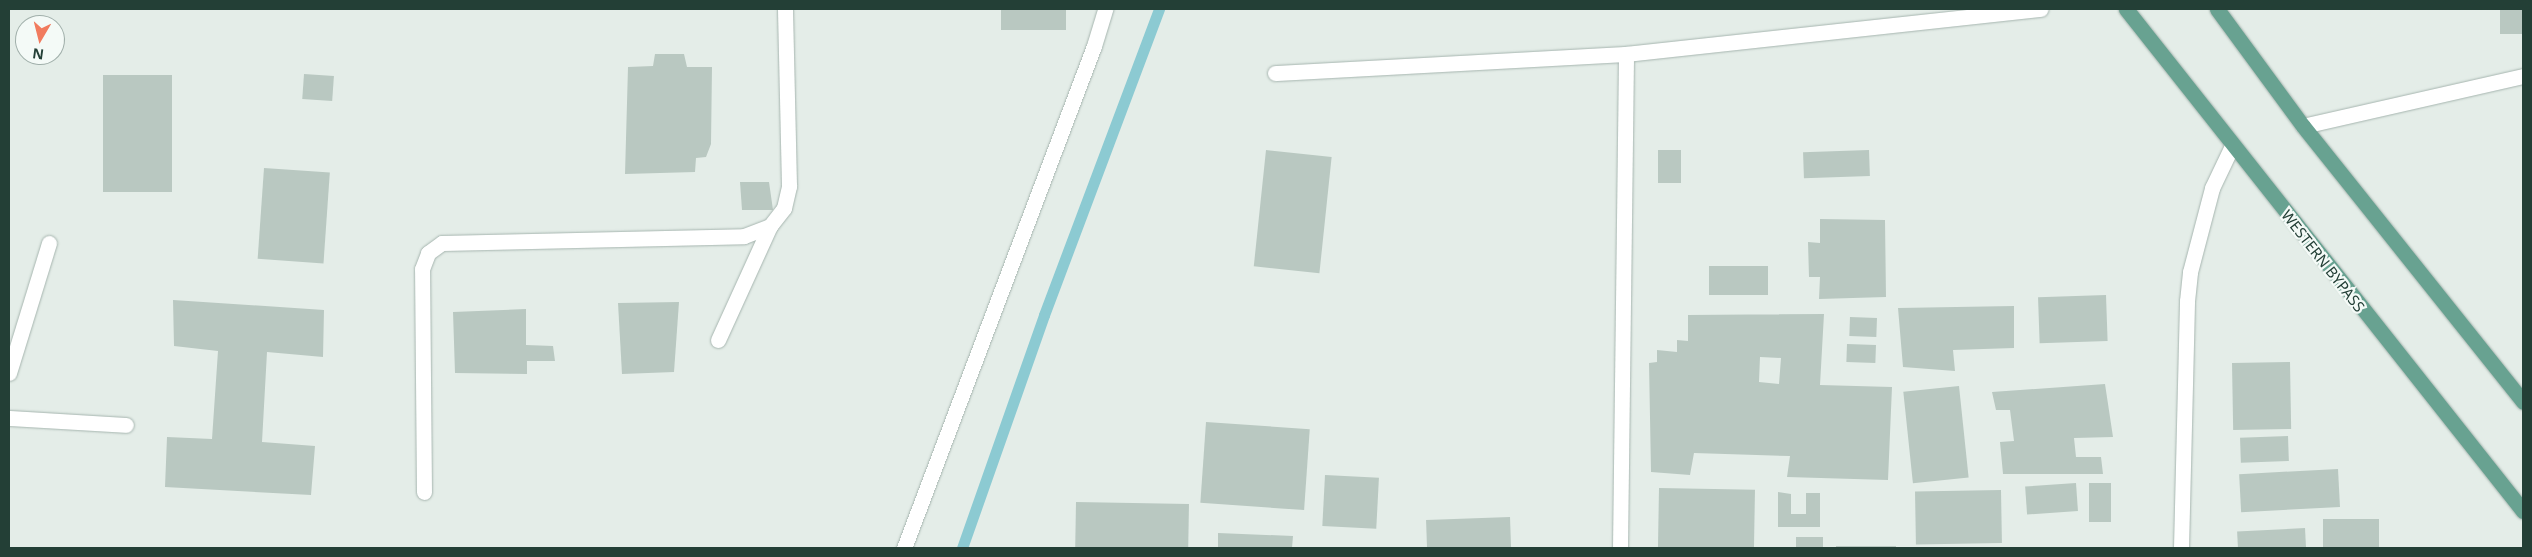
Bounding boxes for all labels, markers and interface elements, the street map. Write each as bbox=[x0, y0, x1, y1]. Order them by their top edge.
north arrow bbox=[15, 15, 65, 65]
text: N bbox=[31, 44, 45, 65]
street label: WESTERN BYPASS bbox=[2278, 206, 2368, 316]

